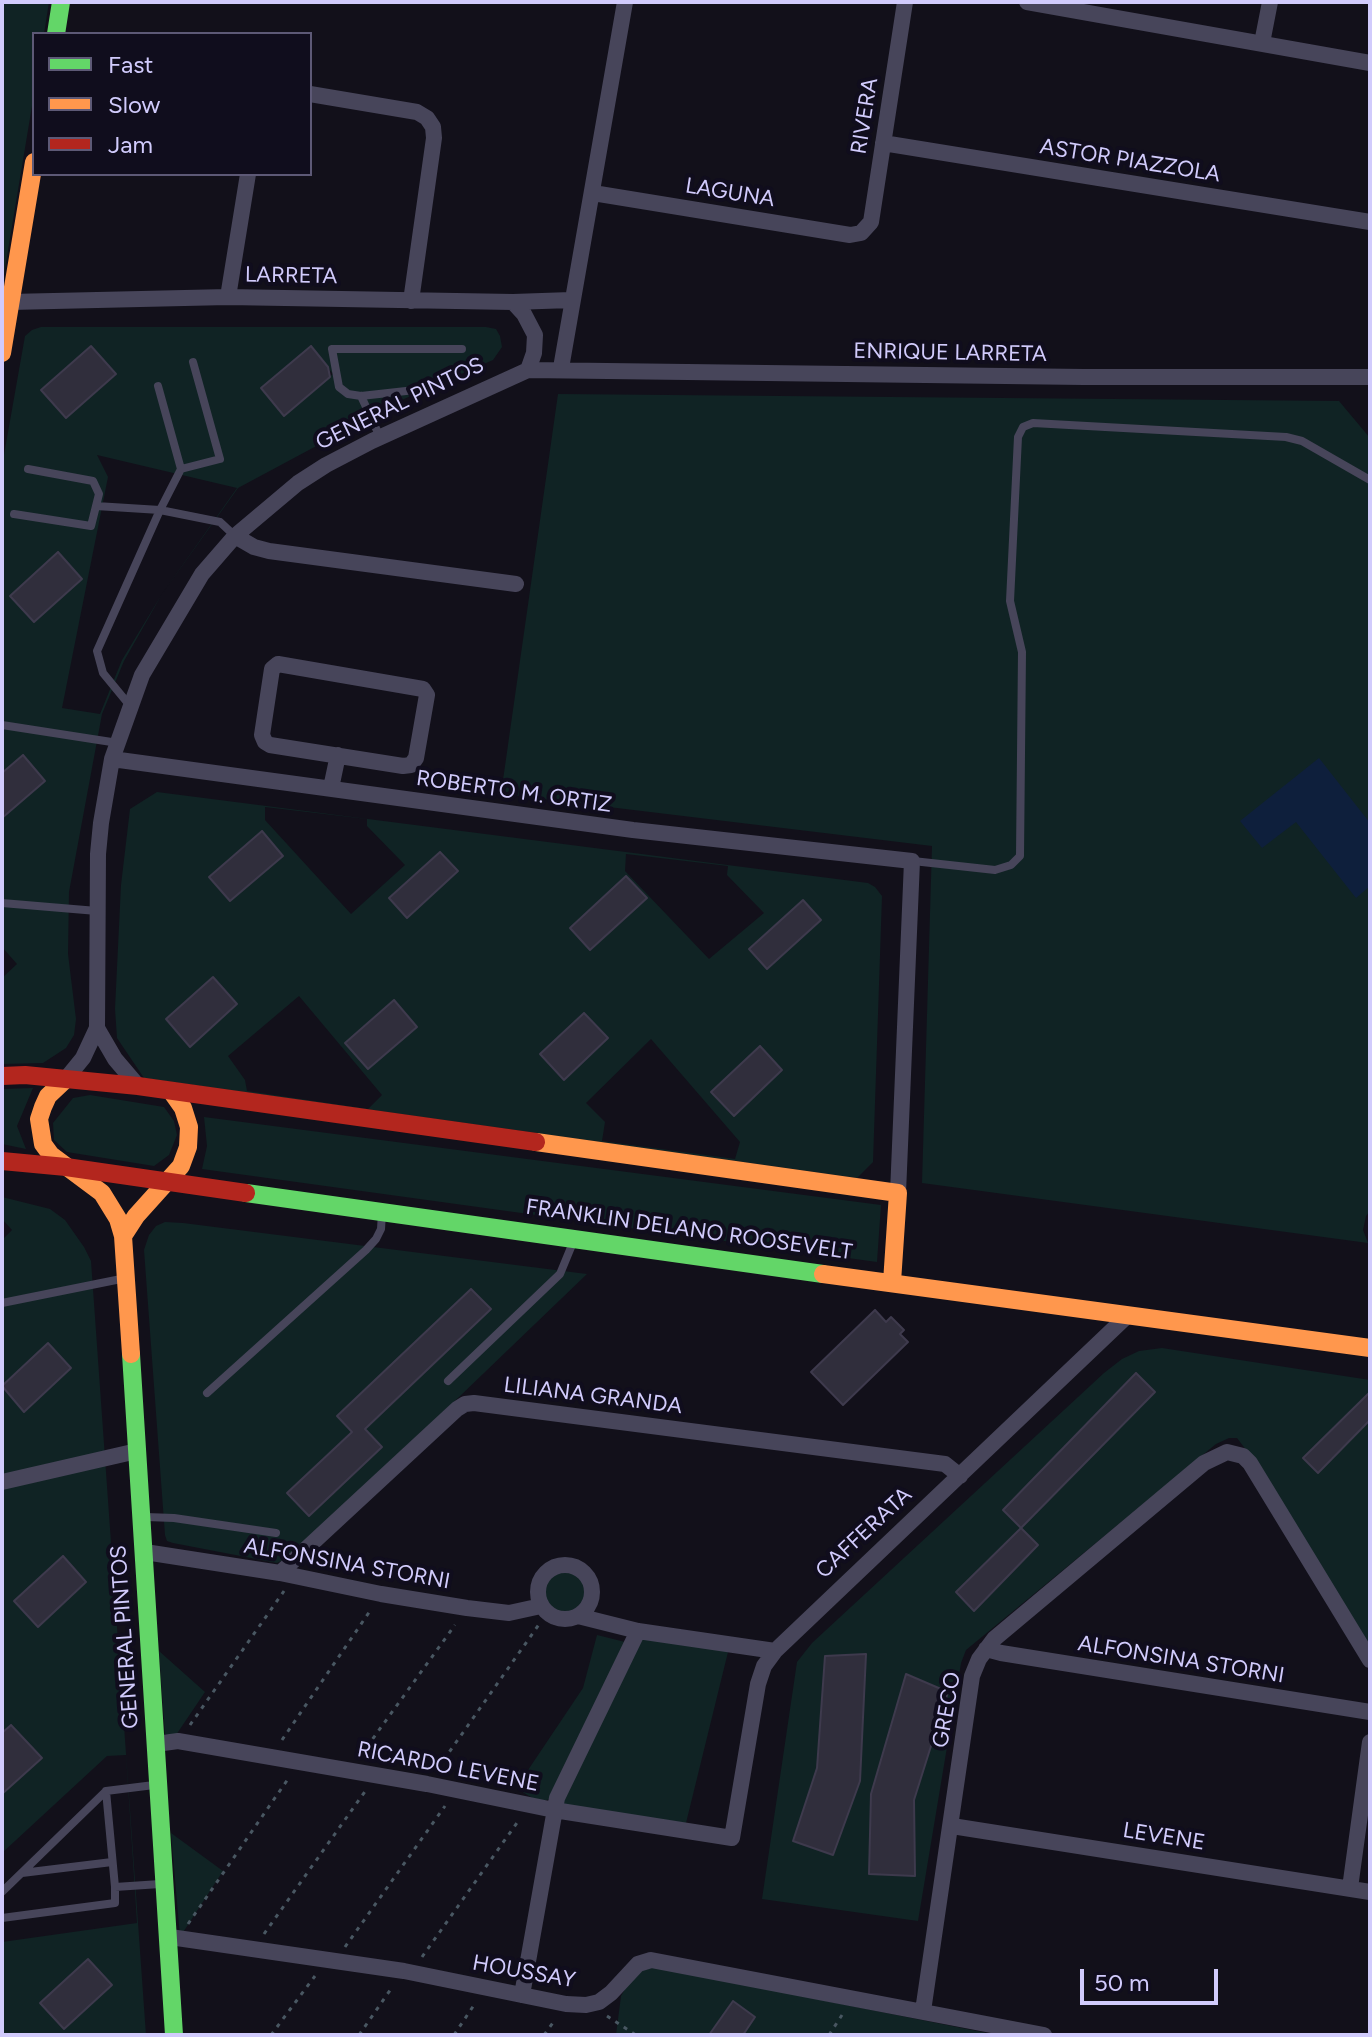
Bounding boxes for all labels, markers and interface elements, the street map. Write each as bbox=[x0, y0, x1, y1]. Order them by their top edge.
legend bbox=[32, 32, 312, 176]
text: Fast bbox=[108, 50, 153, 79]
street label: RIVERA bbox=[846, 76, 884, 156]
text: Slow bbox=[108, 90, 160, 119]
text: Jam bbox=[108, 130, 153, 159]
street label: ASTOR PIAZZOLA bbox=[1038, 134, 1222, 188]
street label: LAGUNA bbox=[683, 173, 777, 213]
street label: LARRETA bbox=[245, 262, 337, 290]
street label: ENRIQUE LARRETA bbox=[853, 338, 1047, 368]
street label: GENERAL PINTOS bbox=[312, 352, 488, 456]
street label: ROBERTO M. ORTIZ bbox=[414, 765, 614, 819]
street label: FRANKLIN DELANO ROOSEVELT bbox=[524, 1194, 854, 1266]
street label: LILIANA GRANDA bbox=[502, 1372, 684, 1420]
street label: CAFFERATA bbox=[811, 1482, 917, 1584]
street label: ALFONSINA STORNI bbox=[242, 1533, 452, 1595]
street label: GENERAL PINTOS bbox=[105, 1544, 145, 1730]
street label: ALFONSINA STORNI bbox=[1076, 1631, 1286, 1689]
street label: GRECO bbox=[927, 1670, 967, 1750]
street label: RICARDO LEVENE bbox=[355, 1736, 541, 1798]
street label: LEVENE bbox=[1121, 1817, 1207, 1857]
street label: HOUSSAY bbox=[470, 1950, 578, 1994]
scale bar bbox=[1084, 1953, 1222, 2003]
text: 50 m bbox=[1094, 1968, 1150, 1997]

